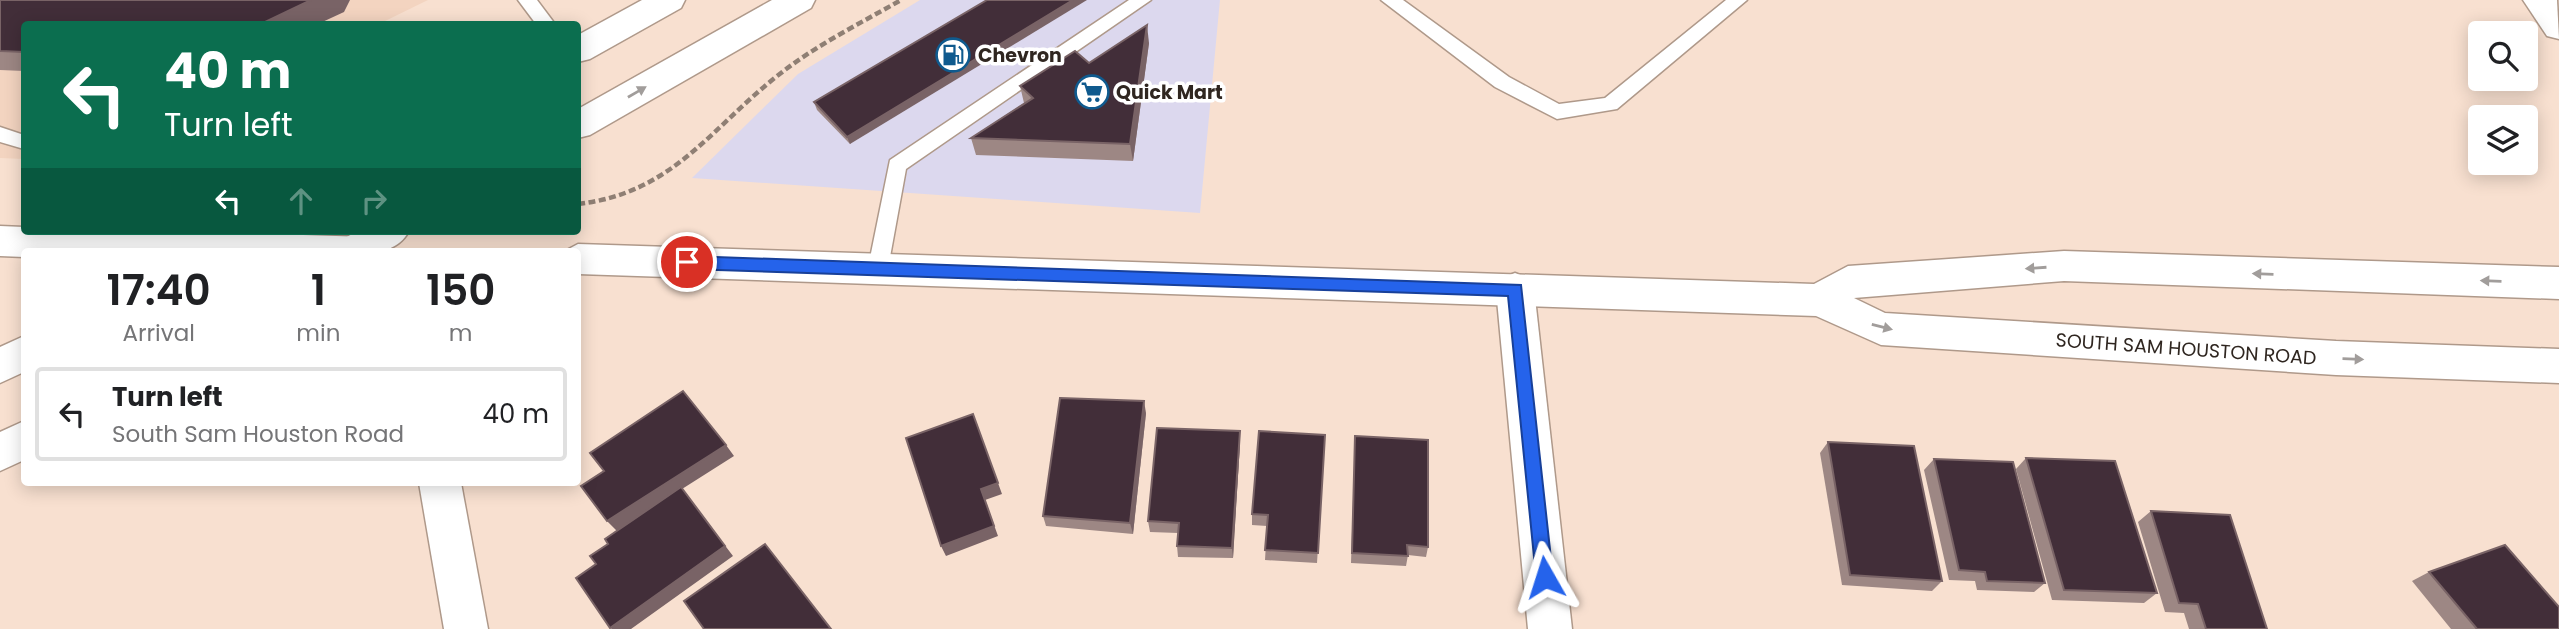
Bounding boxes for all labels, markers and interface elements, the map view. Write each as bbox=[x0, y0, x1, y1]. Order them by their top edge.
map controls bbox=[2468, 21, 2538, 175]
button: search bbox=[2468, 21, 2538, 91]
fuel station icon: Chevron bbox=[934, 36, 972, 74]
text: 40 m bbox=[164, 37, 291, 105]
place label: Chevron bbox=[978, 42, 1062, 69]
icon: left bbox=[49, 49, 140, 140]
supermarket icon: Quick Mart bbox=[1073, 73, 1111, 111]
place label: Quick Mart bbox=[1116, 79, 1223, 106]
one-way arrow bbox=[627, 86, 646, 98]
text: Turn left bbox=[164, 102, 293, 147]
button: layers bbox=[2468, 105, 2538, 175]
icon: left bbox=[209, 182, 247, 220]
icon: ahead bbox=[282, 182, 320, 220]
icon: right bbox=[355, 182, 393, 220]
pin bbox=[657, 232, 717, 292]
icon: arrive bbox=[668, 243, 706, 281]
text: 17:40 bbox=[107, 261, 211, 320]
text: 1 bbox=[311, 261, 326, 320]
text: 150 bbox=[426, 261, 495, 320]
one-way arrow bbox=[2025, 263, 2047, 274]
one-way arrow bbox=[2252, 268, 2274, 279]
one-way arrow bbox=[2480, 275, 2502, 286]
text: Arrival bbox=[122, 317, 195, 349]
text: min bbox=[296, 317, 340, 349]
text: m bbox=[449, 317, 473, 349]
one-way arrow bbox=[1871, 322, 1893, 333]
street label: SOUTH SAM HOUSTON ROAD bbox=[2055, 326, 2317, 372]
one-way arrow bbox=[2342, 353, 2364, 364]
text: Turn left bbox=[112, 379, 223, 415]
icon: left bbox=[53, 395, 91, 433]
text: 40 m bbox=[483, 396, 549, 432]
text: South Sam Houston Road bbox=[112, 418, 404, 450]
position arrow bbox=[1508, 540, 1582, 614]

